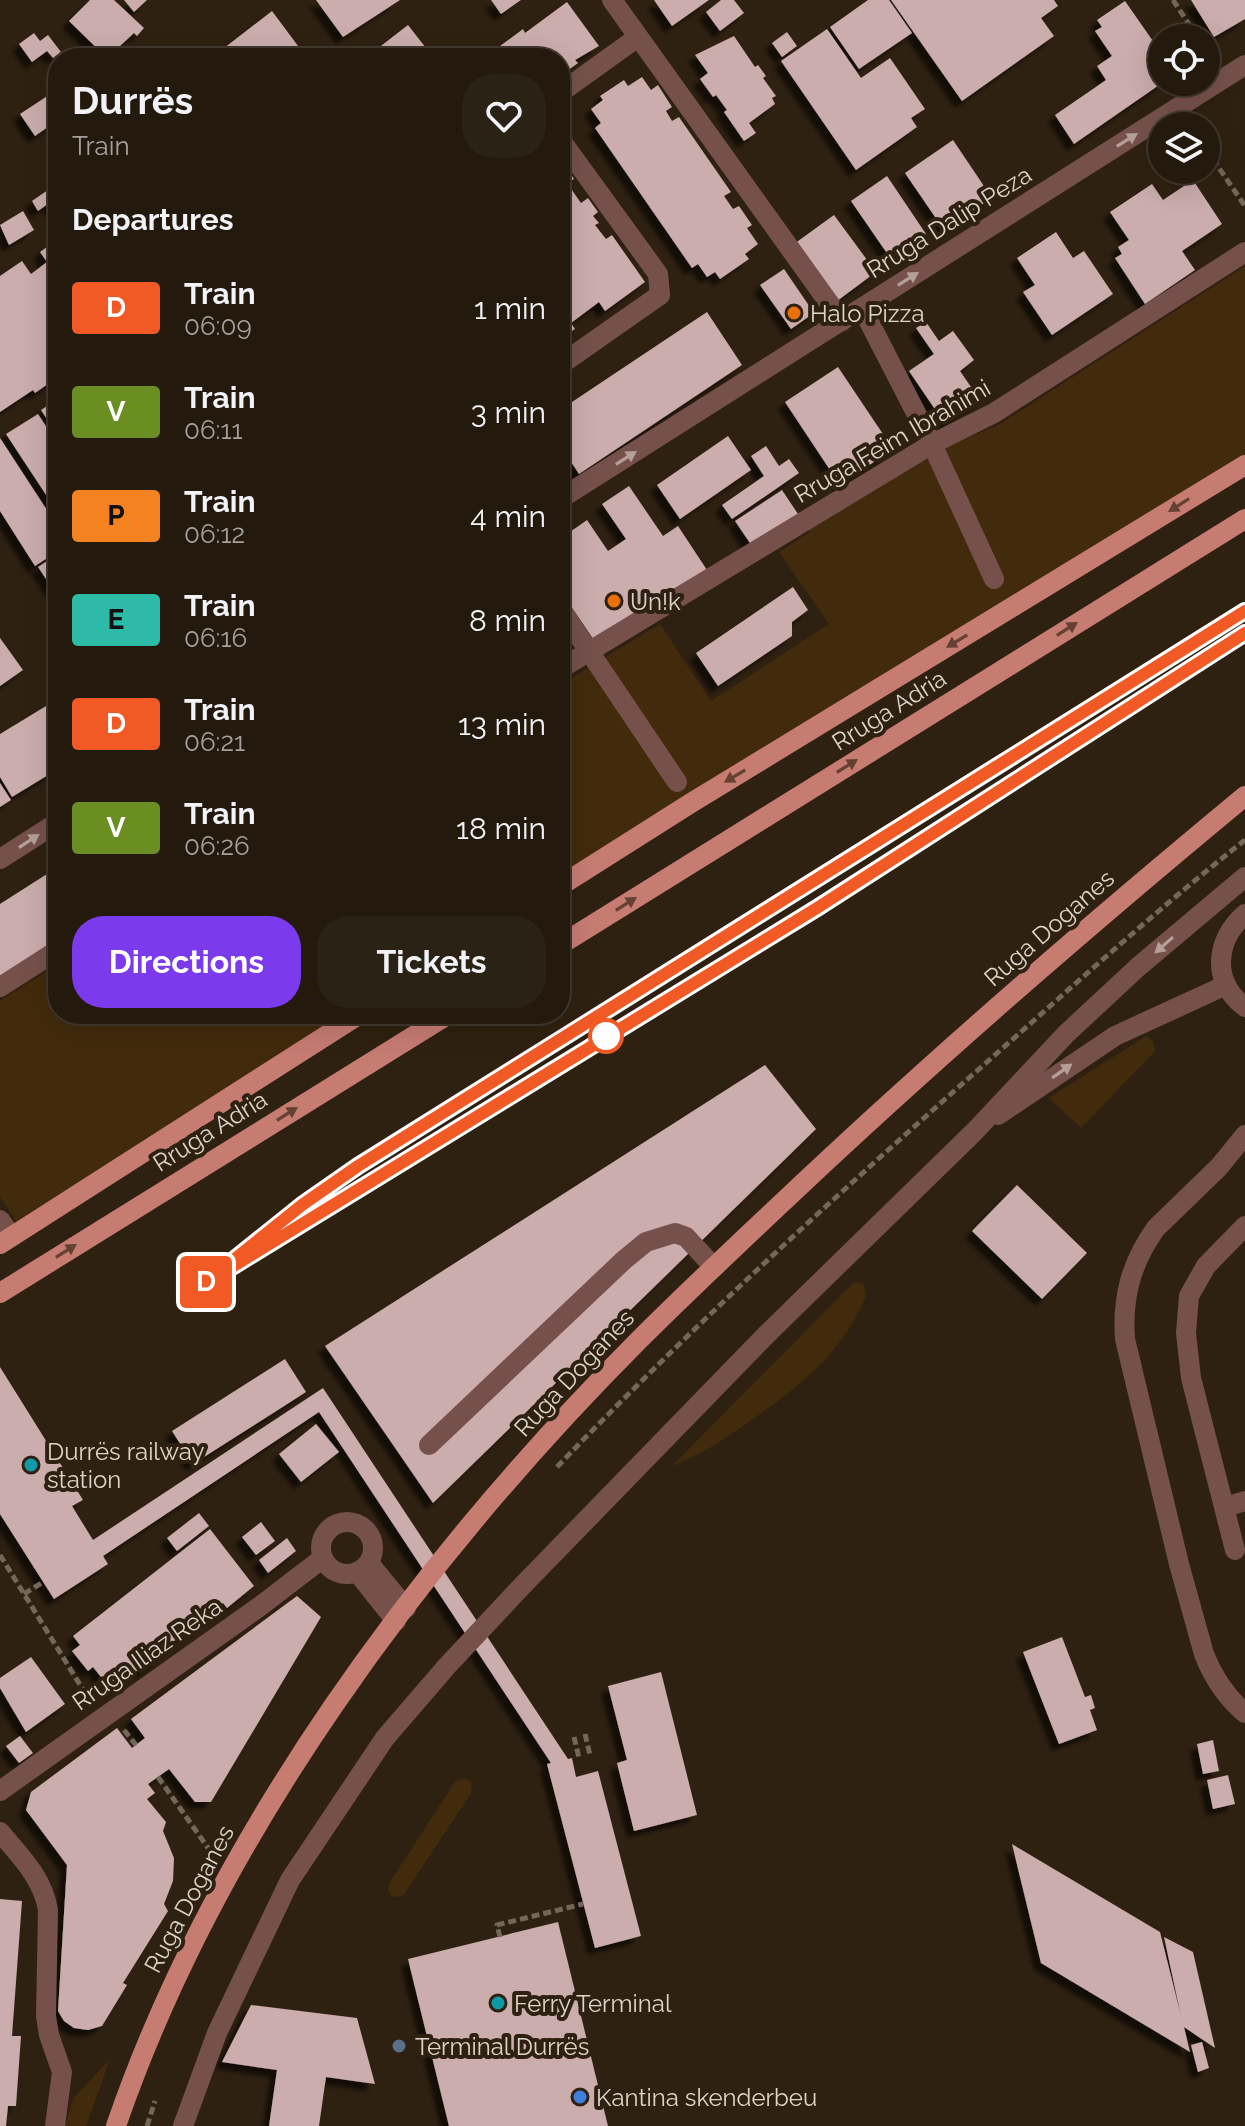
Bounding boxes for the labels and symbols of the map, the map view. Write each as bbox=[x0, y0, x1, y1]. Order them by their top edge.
one-way arrow bbox=[1116, 133, 1138, 147]
street label: Rruga Dalip Peza bbox=[861, 160, 1037, 284]
one-way arrow bbox=[897, 272, 918, 287]
place label: Halo Pizza bbox=[810, 299, 924, 328]
marker: Halo Pizza bbox=[785, 304, 803, 322]
street label: Rruga Feim Ibrahimi bbox=[789, 373, 995, 509]
one-way arrow bbox=[615, 451, 637, 465]
one-way arrow bbox=[1168, 498, 1189, 513]
place label: Un!k bbox=[630, 587, 681, 616]
marker: Un!k bbox=[605, 592, 623, 610]
one-way arrow bbox=[1056, 622, 1078, 636]
one-way arrow bbox=[946, 634, 968, 648]
street label: Rruga Adria bbox=[827, 664, 951, 756]
one-way arrow bbox=[836, 760, 858, 774]
one-way arrow bbox=[723, 768, 746, 783]
one-way arrow bbox=[18, 834, 40, 848]
street label: Ruga Doganes bbox=[978, 864, 1120, 992]
one-way arrow bbox=[615, 897, 637, 911]
one-way arrow bbox=[1154, 936, 1174, 953]
unlabelled marker bbox=[589, 1019, 623, 1053]
one-way arrow bbox=[1052, 1063, 1073, 1079]
street label: Rruga Adria bbox=[148, 1085, 272, 1177]
one-way arrow bbox=[276, 1107, 298, 1121]
one-way arrow bbox=[55, 1244, 77, 1258]
line badge: D bbox=[180, 1256, 232, 1308]
street label: Ruga Doganes bbox=[508, 1304, 640, 1442]
place label: Durrës railway station bbox=[47, 1437, 204, 1494]
marker: Durrës railway station bbox=[22, 1456, 40, 1474]
street label: Rruga Iliaz Reka bbox=[67, 1592, 227, 1716]
street label: Ruga Doganes bbox=[138, 1820, 240, 1978]
place label: Ferry Terminal bbox=[514, 1989, 672, 2018]
marker: Ferry Terminal bbox=[489, 1994, 507, 2012]
place label: Terminal Durrës bbox=[415, 2032, 589, 2061]
marker: Terminal Durrës bbox=[390, 2037, 408, 2055]
place label: Kantina skenderbeu bbox=[596, 2083, 817, 2112]
marker: Kantina skenderbeu bbox=[571, 2088, 589, 2106]

